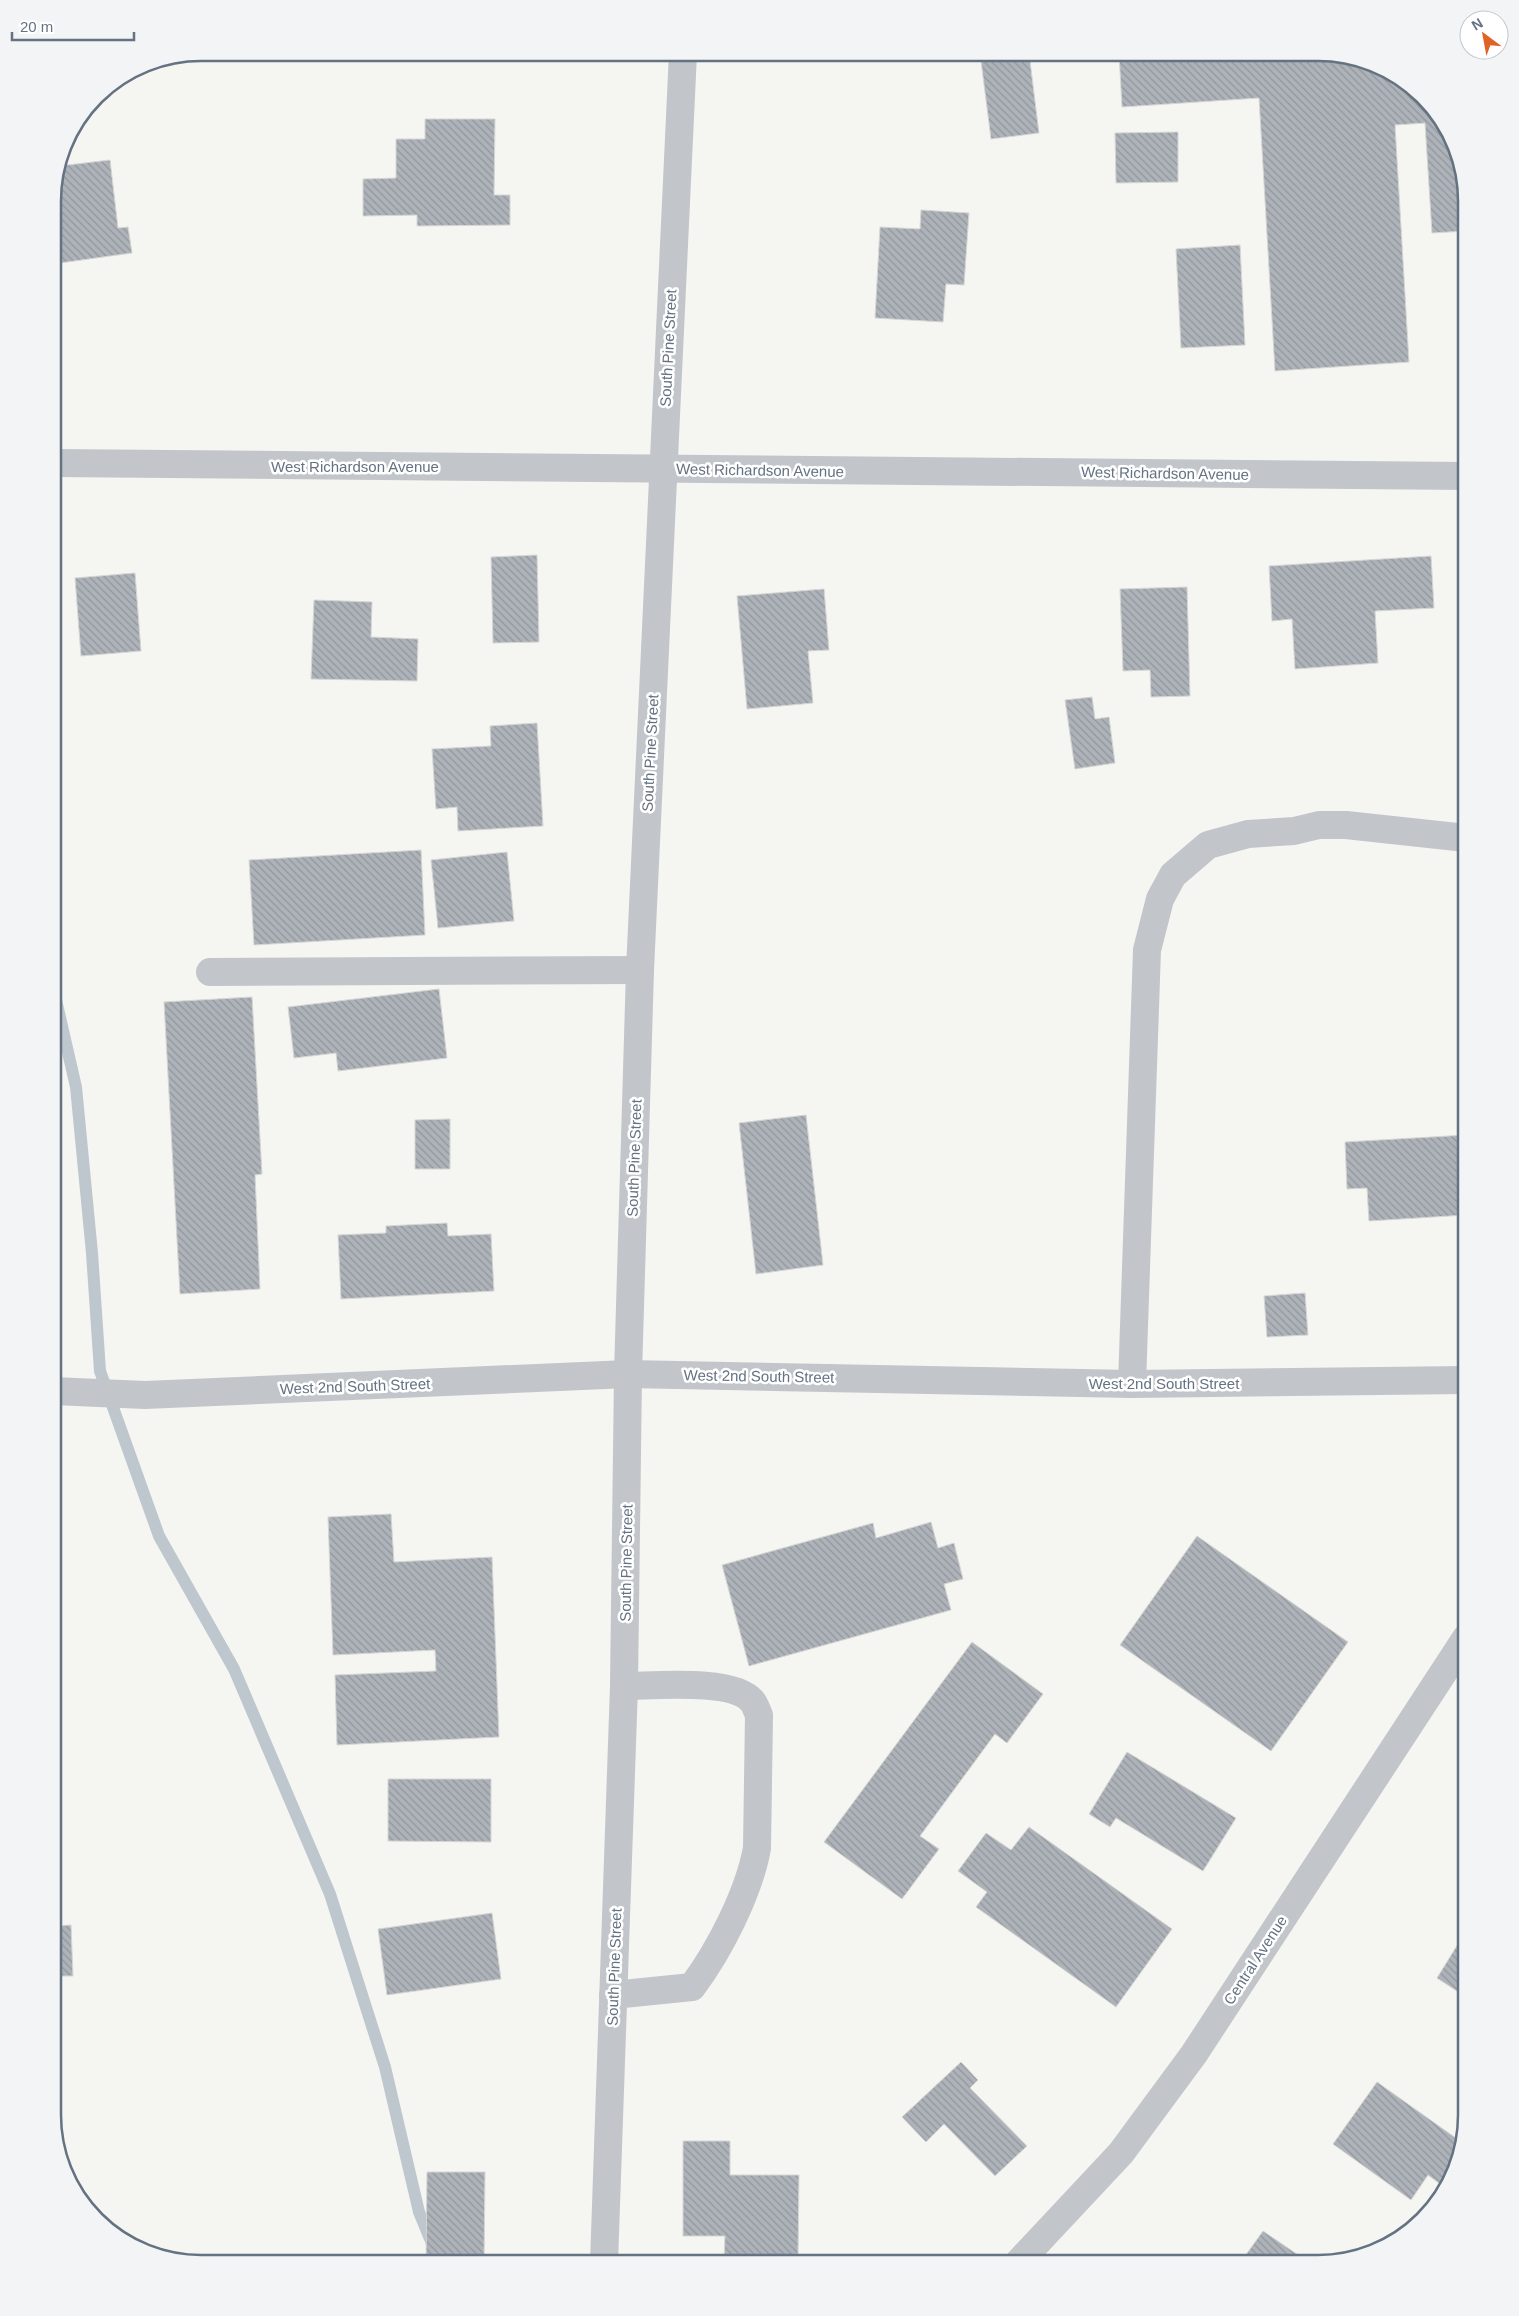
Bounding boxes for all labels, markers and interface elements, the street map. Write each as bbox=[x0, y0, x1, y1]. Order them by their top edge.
scale bar bbox=[12, 10, 135, 42]
north arrow bbox=[1459, 10, 1509, 60]
text: N bbox=[1469, 15, 1486, 33]
text: 20 m bbox=[20, 18, 53, 35]
street label: South Pine Street bbox=[656, 288, 680, 407]
street label: West Richardson Avenue bbox=[271, 458, 439, 475]
street label: West Richardson Avenue bbox=[676, 460, 844, 480]
street label: West Richardson Avenue bbox=[1081, 463, 1249, 483]
street label: South Pine Street bbox=[638, 693, 662, 812]
street label: South Pine Street bbox=[623, 1098, 645, 1217]
street label: West 2nd South Street bbox=[684, 1366, 835, 1386]
street label: West 2nd South Street bbox=[279, 1375, 431, 1397]
street label: West 2nd South Street bbox=[1089, 1375, 1240, 1392]
street label: South Pine Street bbox=[616, 1503, 636, 1622]
street label: South Pine Street bbox=[603, 1907, 625, 2026]
street label: Central Avenue bbox=[1220, 1912, 1290, 2008]

